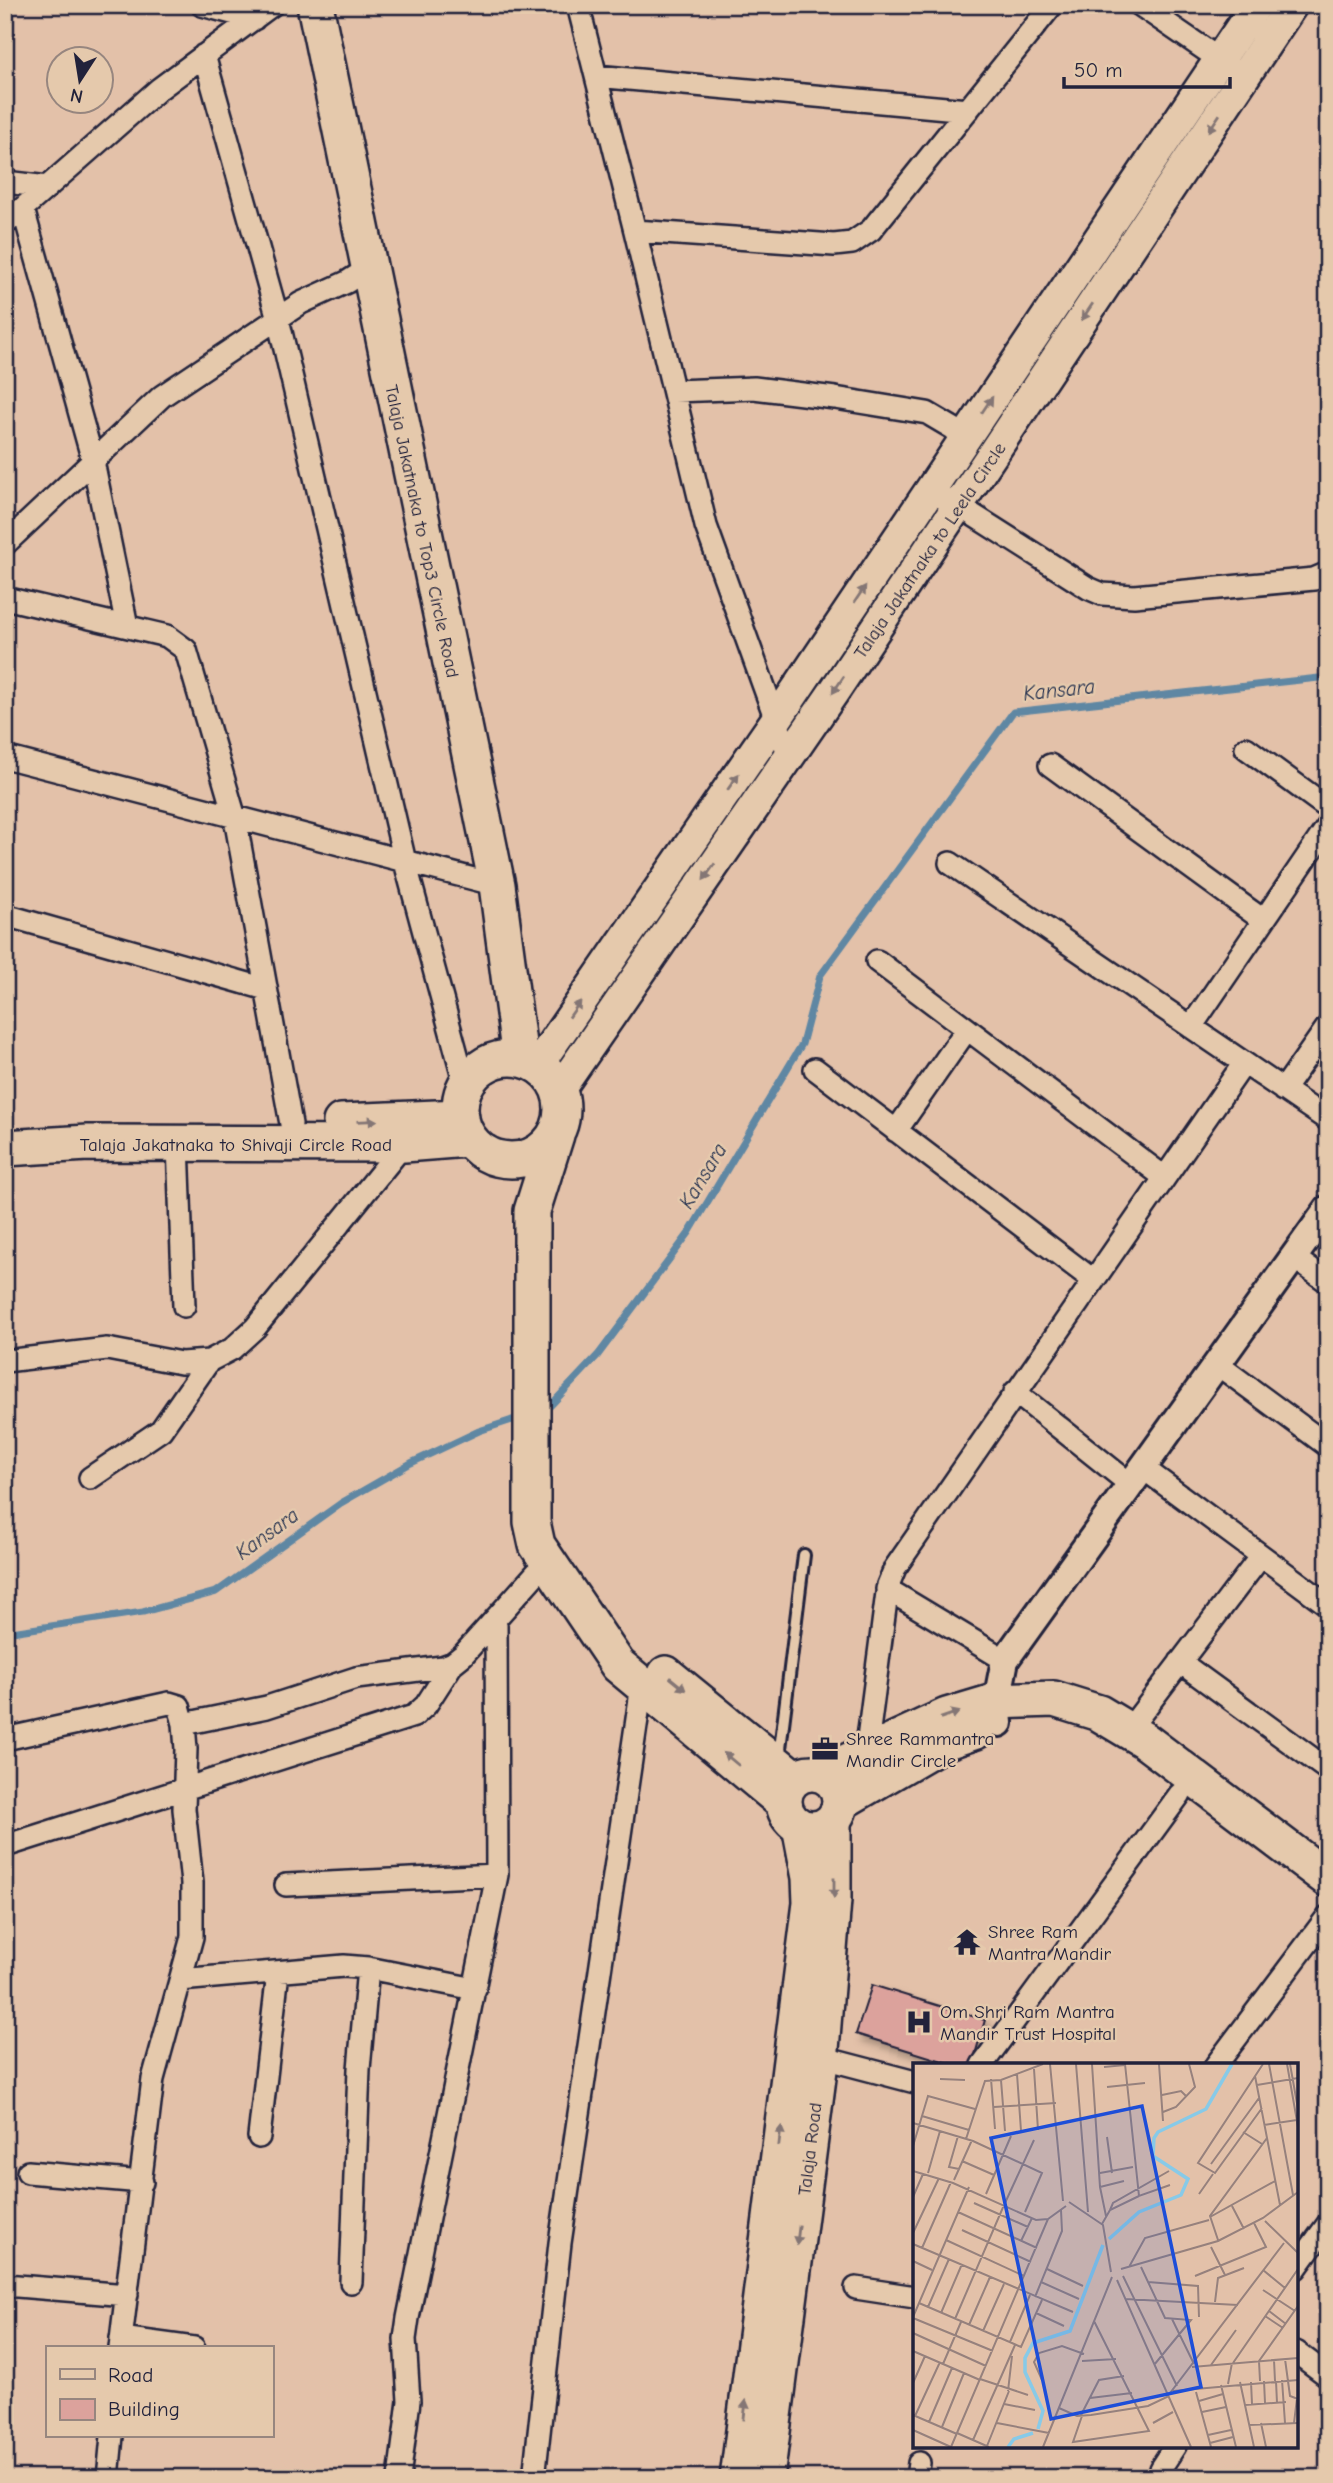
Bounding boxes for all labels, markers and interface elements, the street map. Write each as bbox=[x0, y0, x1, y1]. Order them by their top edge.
north arrow bbox=[46, 46, 116, 116]
scale bar bbox=[1064, 46, 1230, 90]
text: 50 m bbox=[1074, 58, 1123, 82]
text: N bbox=[68, 84, 85, 108]
one-way arrow bbox=[1207, 114, 1221, 132]
one-way arrow bbox=[1080, 303, 1094, 321]
street label: Talaja Jakatnaka to Top3 Circle Road bbox=[380, 383, 464, 680]
one-way arrow bbox=[980, 395, 993, 414]
street label: Talaja Jakatnaka to Leela Circle bbox=[849, 438, 1011, 663]
one-way arrow bbox=[853, 584, 866, 603]
water label: Kansara bbox=[1022, 674, 1096, 706]
one-way arrow bbox=[832, 675, 845, 694]
one-way arrow bbox=[726, 773, 740, 791]
one-way arrow bbox=[702, 863, 716, 881]
one-way arrow bbox=[569, 1000, 582, 1019]
one-way arrow bbox=[357, 1115, 379, 1126]
street label: Talaja Jakatnaka to Shivaji Circle Road bbox=[80, 1134, 392, 1156]
water label: Kansara bbox=[674, 1139, 732, 1213]
water label: Kansara bbox=[231, 1503, 303, 1565]
one-way arrow bbox=[669, 1676, 687, 1691]
one-way arrow bbox=[940, 1709, 961, 1720]
place label: Shree Rammantra Mandir Circle bbox=[846, 1728, 994, 1772]
office icon: Shree Rammantra Mandir Circle bbox=[810, 1734, 840, 1764]
one-way arrow bbox=[723, 1752, 740, 1767]
one-way arrow bbox=[828, 1877, 840, 1899]
place label: Shree Ram Mantra Mandir bbox=[988, 1921, 1112, 1965]
temple icon: Shree Ram Mantra Mandir bbox=[952, 1927, 982, 1957]
place label: Om Shri Ram Mantra Mandir Trust Hospital bbox=[940, 2001, 1116, 2045]
hospital icon: Om Shri Ram Mantra Mandir Trust Hospital bbox=[904, 2007, 934, 2037]
inset map bbox=[913, 2063, 1298, 2448]
street label: Talaja Road bbox=[793, 2101, 827, 2197]
one-way arrow bbox=[774, 2124, 785, 2146]
one-way arrow bbox=[793, 2225, 804, 2247]
legend bbox=[46, 2346, 273, 2438]
text: Road bbox=[108, 2363, 153, 2387]
text: Building bbox=[108, 2397, 180, 2421]
one-way arrow bbox=[740, 2399, 751, 2421]

